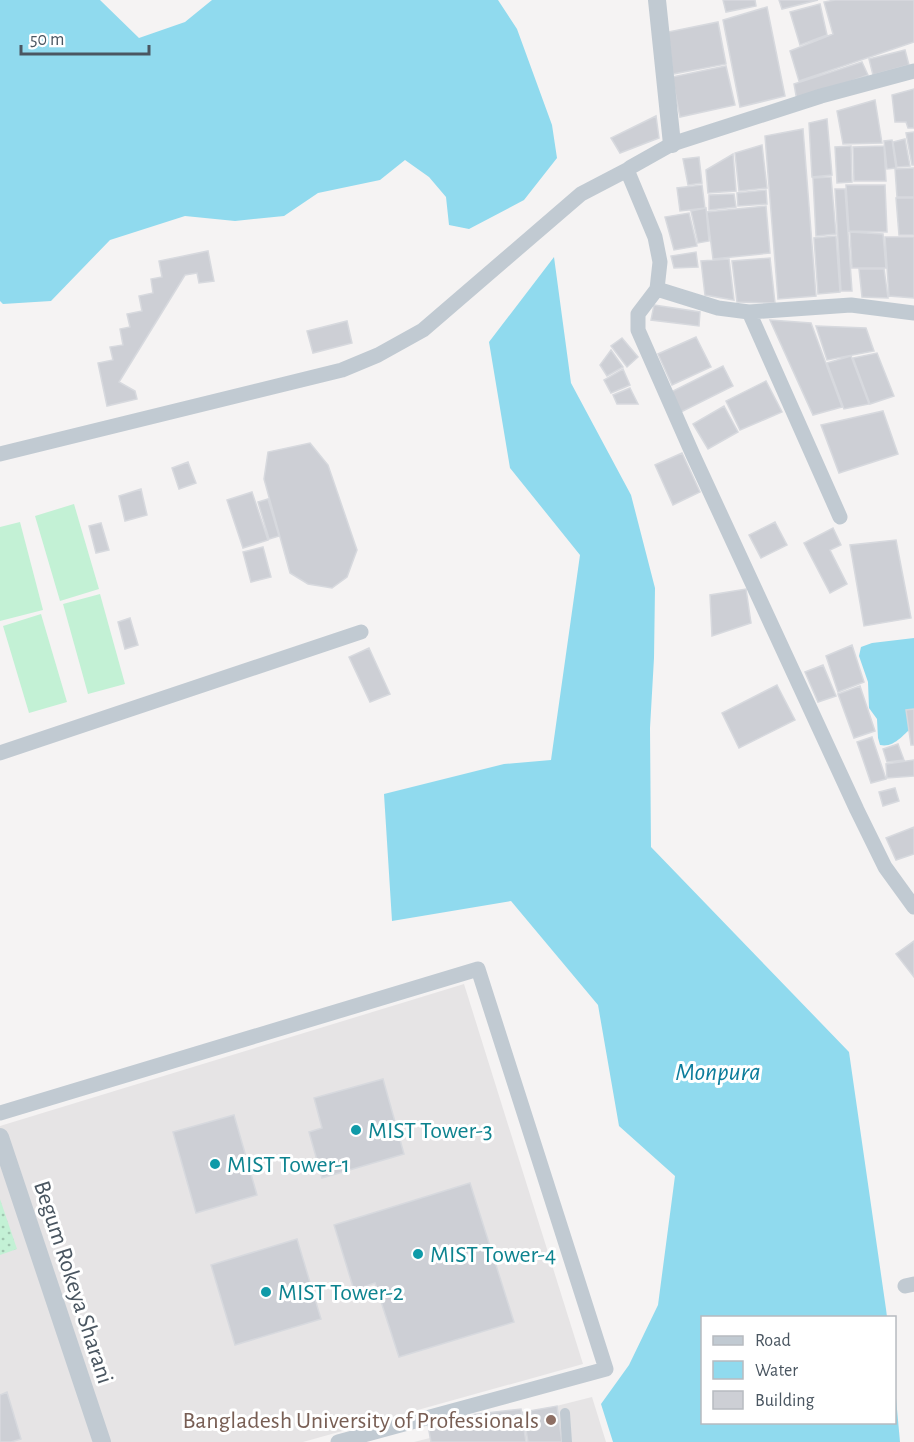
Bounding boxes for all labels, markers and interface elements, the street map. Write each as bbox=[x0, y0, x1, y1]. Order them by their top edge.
scale bar bbox=[21, 18, 148, 56]
text: 50 m bbox=[30, 31, 64, 49]
water label: Monpura bbox=[675, 1059, 761, 1085]
place label: MIST Tower-3 bbox=[368, 1119, 493, 1143]
marker: MIST Tower-3 bbox=[349, 1123, 363, 1137]
place label: MIST Tower-1 bbox=[227, 1153, 350, 1177]
marker: MIST Tower-1 bbox=[208, 1157, 222, 1171]
street label: Begum Rokeya Sharani bbox=[29, 1178, 117, 1387]
place label: MIST Tower-4 bbox=[430, 1243, 556, 1267]
marker: MIST Tower-4 bbox=[411, 1247, 425, 1261]
place label: MIST Tower-2 bbox=[278, 1281, 404, 1305]
marker: MIST Tower-2 bbox=[259, 1285, 273, 1299]
legend bbox=[701, 1316, 896, 1424]
text: Road bbox=[755, 1332, 791, 1350]
text: Water bbox=[755, 1362, 798, 1380]
text: Building bbox=[755, 1392, 815, 1410]
place label: Bangladesh University of Professionals bbox=[182, 1409, 539, 1433]
marker: Bangladesh University of Professionals bbox=[544, 1413, 558, 1427]

